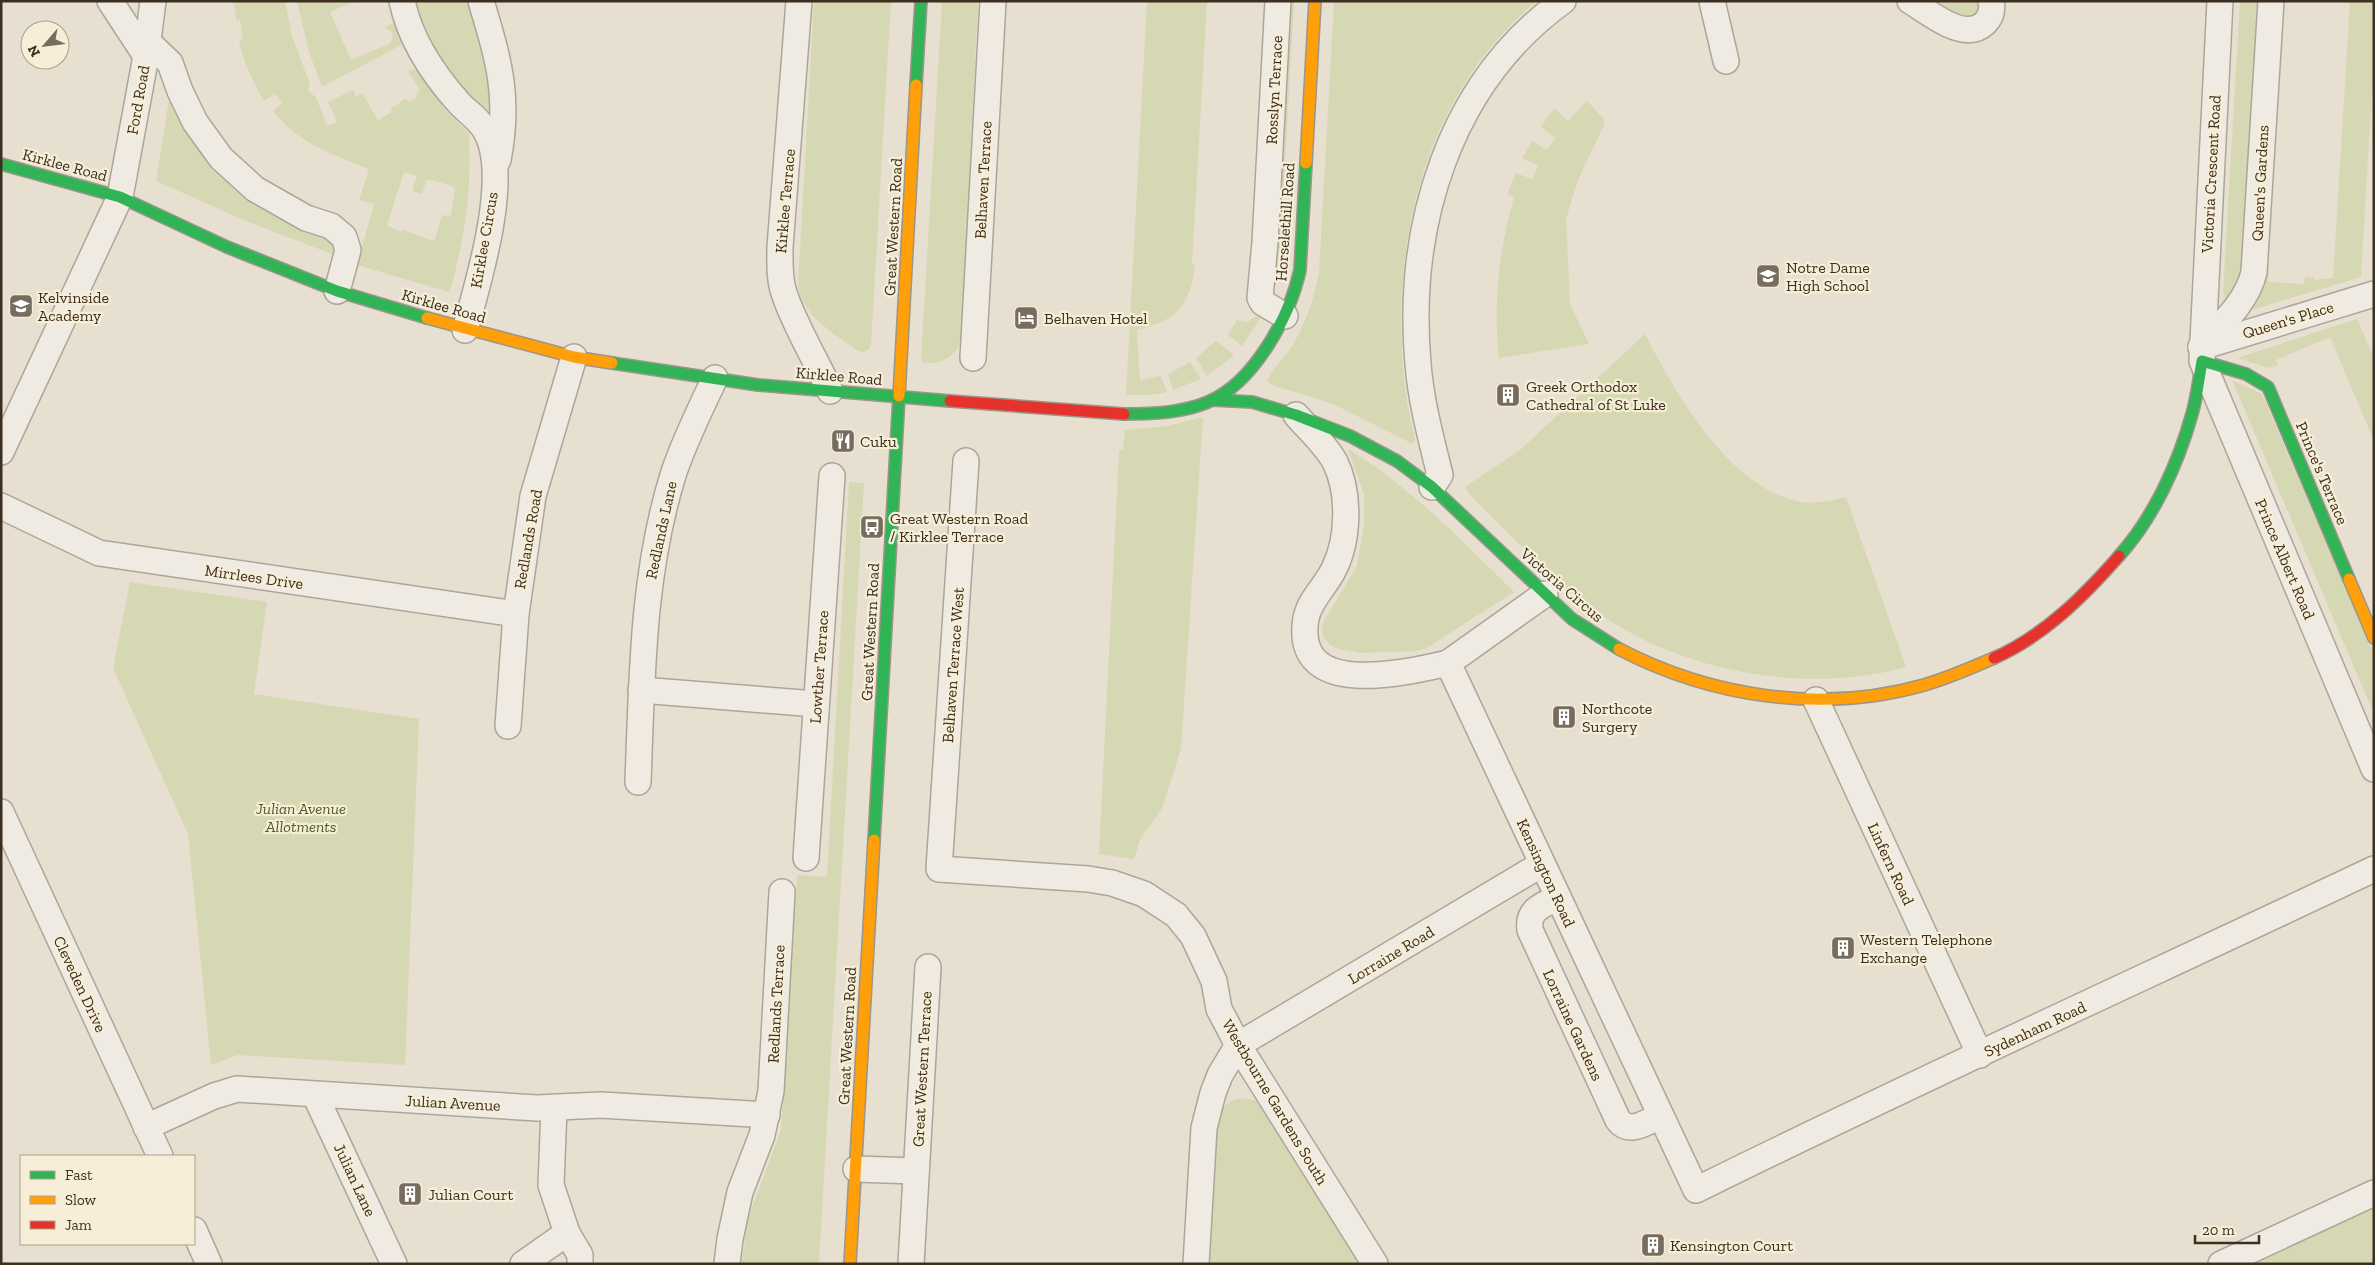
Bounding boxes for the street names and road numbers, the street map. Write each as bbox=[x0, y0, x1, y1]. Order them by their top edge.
street label: Rosslyn Terrace bbox=[1262, 35, 1286, 145]
street label: Ford Road bbox=[123, 63, 154, 136]
street label: Victoria Crescent Road bbox=[2197, 94, 2225, 255]
street label: Belhaven Terrace bbox=[970, 120, 996, 240]
street label: Queen's Gardens bbox=[2247, 124, 2273, 242]
street label: Kirklee Road bbox=[21, 145, 110, 185]
street label: Kirklee Terrace bbox=[771, 148, 799, 254]
street label: Great Western Road bbox=[880, 157, 906, 296]
street label: Horselethill Road bbox=[1271, 162, 1299, 282]
street label: Kirklee Circus bbox=[466, 190, 502, 290]
street label: Kirklee Road bbox=[400, 285, 489, 327]
street label: Queen's Place bbox=[2240, 297, 2336, 343]
street label: Kirklee Road bbox=[795, 363, 883, 389]
street label: Prince's Terrace bbox=[2292, 419, 2352, 527]
street label: Redlands Lane bbox=[641, 479, 681, 581]
street label: Redlands Road bbox=[510, 487, 546, 590]
street label: Prince Albert Road bbox=[2251, 496, 2319, 622]
street label: Victoria Circus bbox=[1516, 543, 1607, 626]
street label: Mirrlees Drive bbox=[203, 561, 305, 593]
street label: Great Western Road bbox=[857, 562, 883, 701]
street label: Belhaven Terrace West bbox=[938, 586, 968, 743]
street label: Lowther Terrace bbox=[806, 610, 832, 724]
street label: Kensington Road bbox=[1513, 816, 1580, 930]
street label: Linfern Road bbox=[1864, 820, 1918, 908]
street label: Lorraine Road bbox=[1344, 922, 1438, 988]
street label: Cleveden Drive bbox=[49, 933, 111, 1035]
street label: Redlands Terrace bbox=[763, 944, 789, 1064]
street label: Great Western Road bbox=[834, 966, 860, 1105]
street label: Lorraine Gardens bbox=[1539, 966, 1607, 1084]
street label: Great Western Terrace bbox=[908, 991, 936, 1147]
street label: Sydenham Road bbox=[1981, 997, 2089, 1061]
street label: Westbourne Gardens South bbox=[1218, 1016, 1332, 1188]
street label: Julian Avenue bbox=[405, 1091, 501, 1115]
street label: Julian Lane bbox=[330, 1140, 380, 1220]

